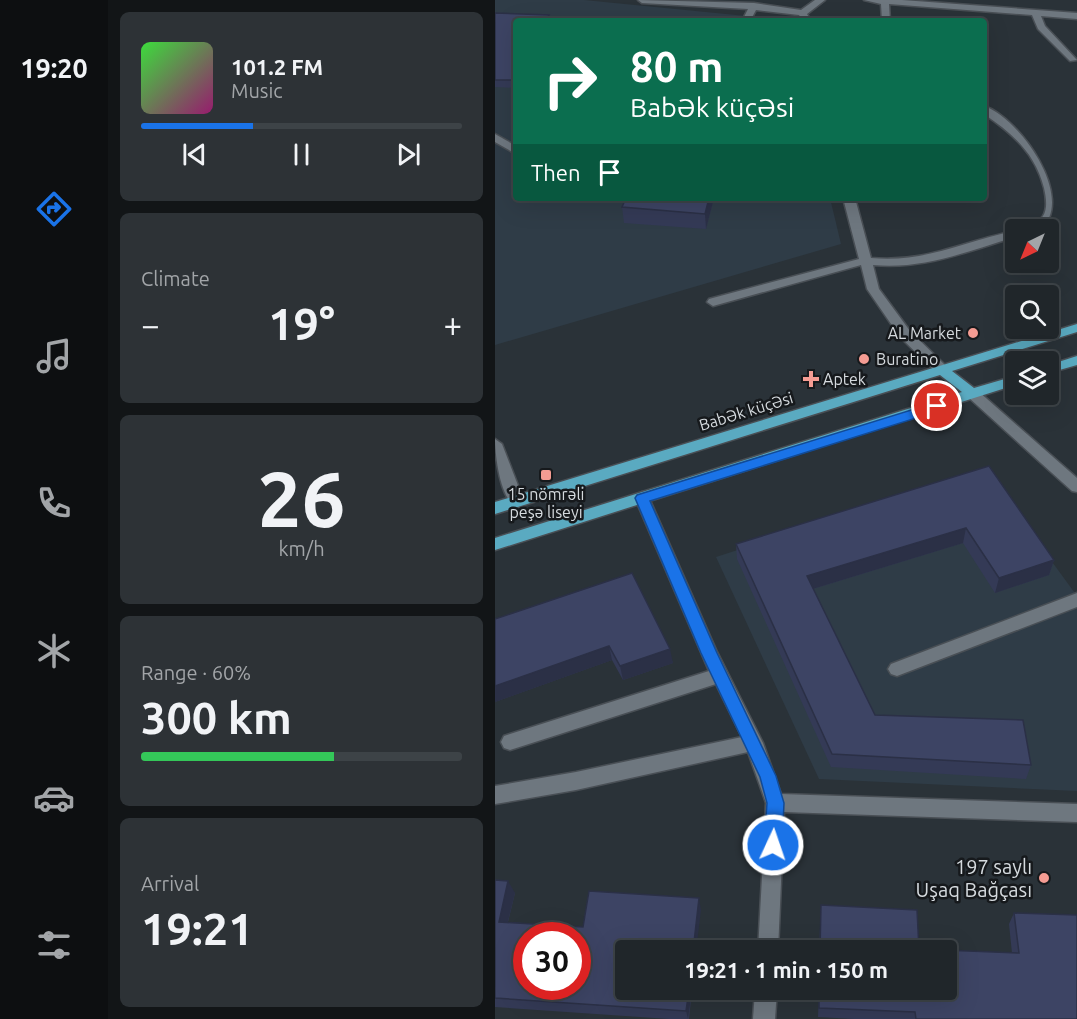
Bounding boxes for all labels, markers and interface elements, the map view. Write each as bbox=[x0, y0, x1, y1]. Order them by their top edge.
icon: right bbox=[531, 42, 609, 120]
text: 80 m bbox=[630, 43, 724, 90]
text: 19:20 bbox=[20, 53, 88, 83]
text: 101.2 FM bbox=[231, 54, 323, 79]
text: Music bbox=[231, 79, 283, 102]
text: Babək küçəsi bbox=[630, 92, 794, 122]
icon: previous bbox=[178, 138, 211, 171]
icon: pause bbox=[285, 138, 318, 171]
icon: next bbox=[392, 138, 425, 171]
icon: arrive bbox=[593, 156, 626, 189]
text: Then bbox=[531, 160, 581, 185]
icon: directions bbox=[33, 188, 75, 230]
north arrow bbox=[1005, 219, 1059, 273]
map controls bbox=[1005, 219, 1059, 405]
text: Climate bbox=[141, 267, 210, 290]
button: search bbox=[1005, 285, 1059, 339]
text: 19° bbox=[268, 298, 335, 349]
text: − bbox=[141, 306, 160, 343]
text: + bbox=[443, 306, 462, 343]
place label: AL Market bbox=[888, 324, 962, 342]
marker: AL Market bbox=[966, 326, 980, 340]
icon: music bbox=[33, 335, 75, 377]
place label: Buratino bbox=[876, 350, 938, 368]
button: layers bbox=[1005, 351, 1059, 405]
marker: Buratino bbox=[857, 352, 871, 366]
place label: Aptek bbox=[823, 370, 866, 388]
marker: Aptek bbox=[804, 372, 818, 386]
pin bbox=[911, 380, 962, 431]
street label: Babək küçəsi bbox=[697, 388, 795, 434]
icon: arrive bbox=[920, 389, 953, 422]
text: 26 bbox=[258, 454, 345, 542]
marker: 15 nömrәli peşә liseyi bbox=[539, 468, 553, 482]
icon: phone bbox=[33, 482, 75, 524]
place label: 15 nömrәli peşә liseyi bbox=[508, 485, 585, 521]
text: km/h bbox=[278, 537, 325, 560]
icon: climate bbox=[33, 630, 75, 672]
text: Range · 60% bbox=[141, 661, 251, 684]
text: 300 km bbox=[141, 692, 292, 743]
icon: car bbox=[33, 777, 75, 819]
position arrow bbox=[741, 813, 805, 877]
place label: 197 saylı Uşaq Bağçası bbox=[916, 855, 1032, 901]
marker: 197 saylı Uşaq Bağçası bbox=[1037, 871, 1051, 885]
text: Arrival bbox=[141, 872, 199, 895]
text: 19:21 bbox=[141, 903, 254, 954]
speed limit sign: 30 bbox=[513, 922, 591, 1000]
icon: filters bbox=[33, 924, 75, 966]
text: 19:21 · 1 min · 150 m bbox=[684, 957, 888, 982]

